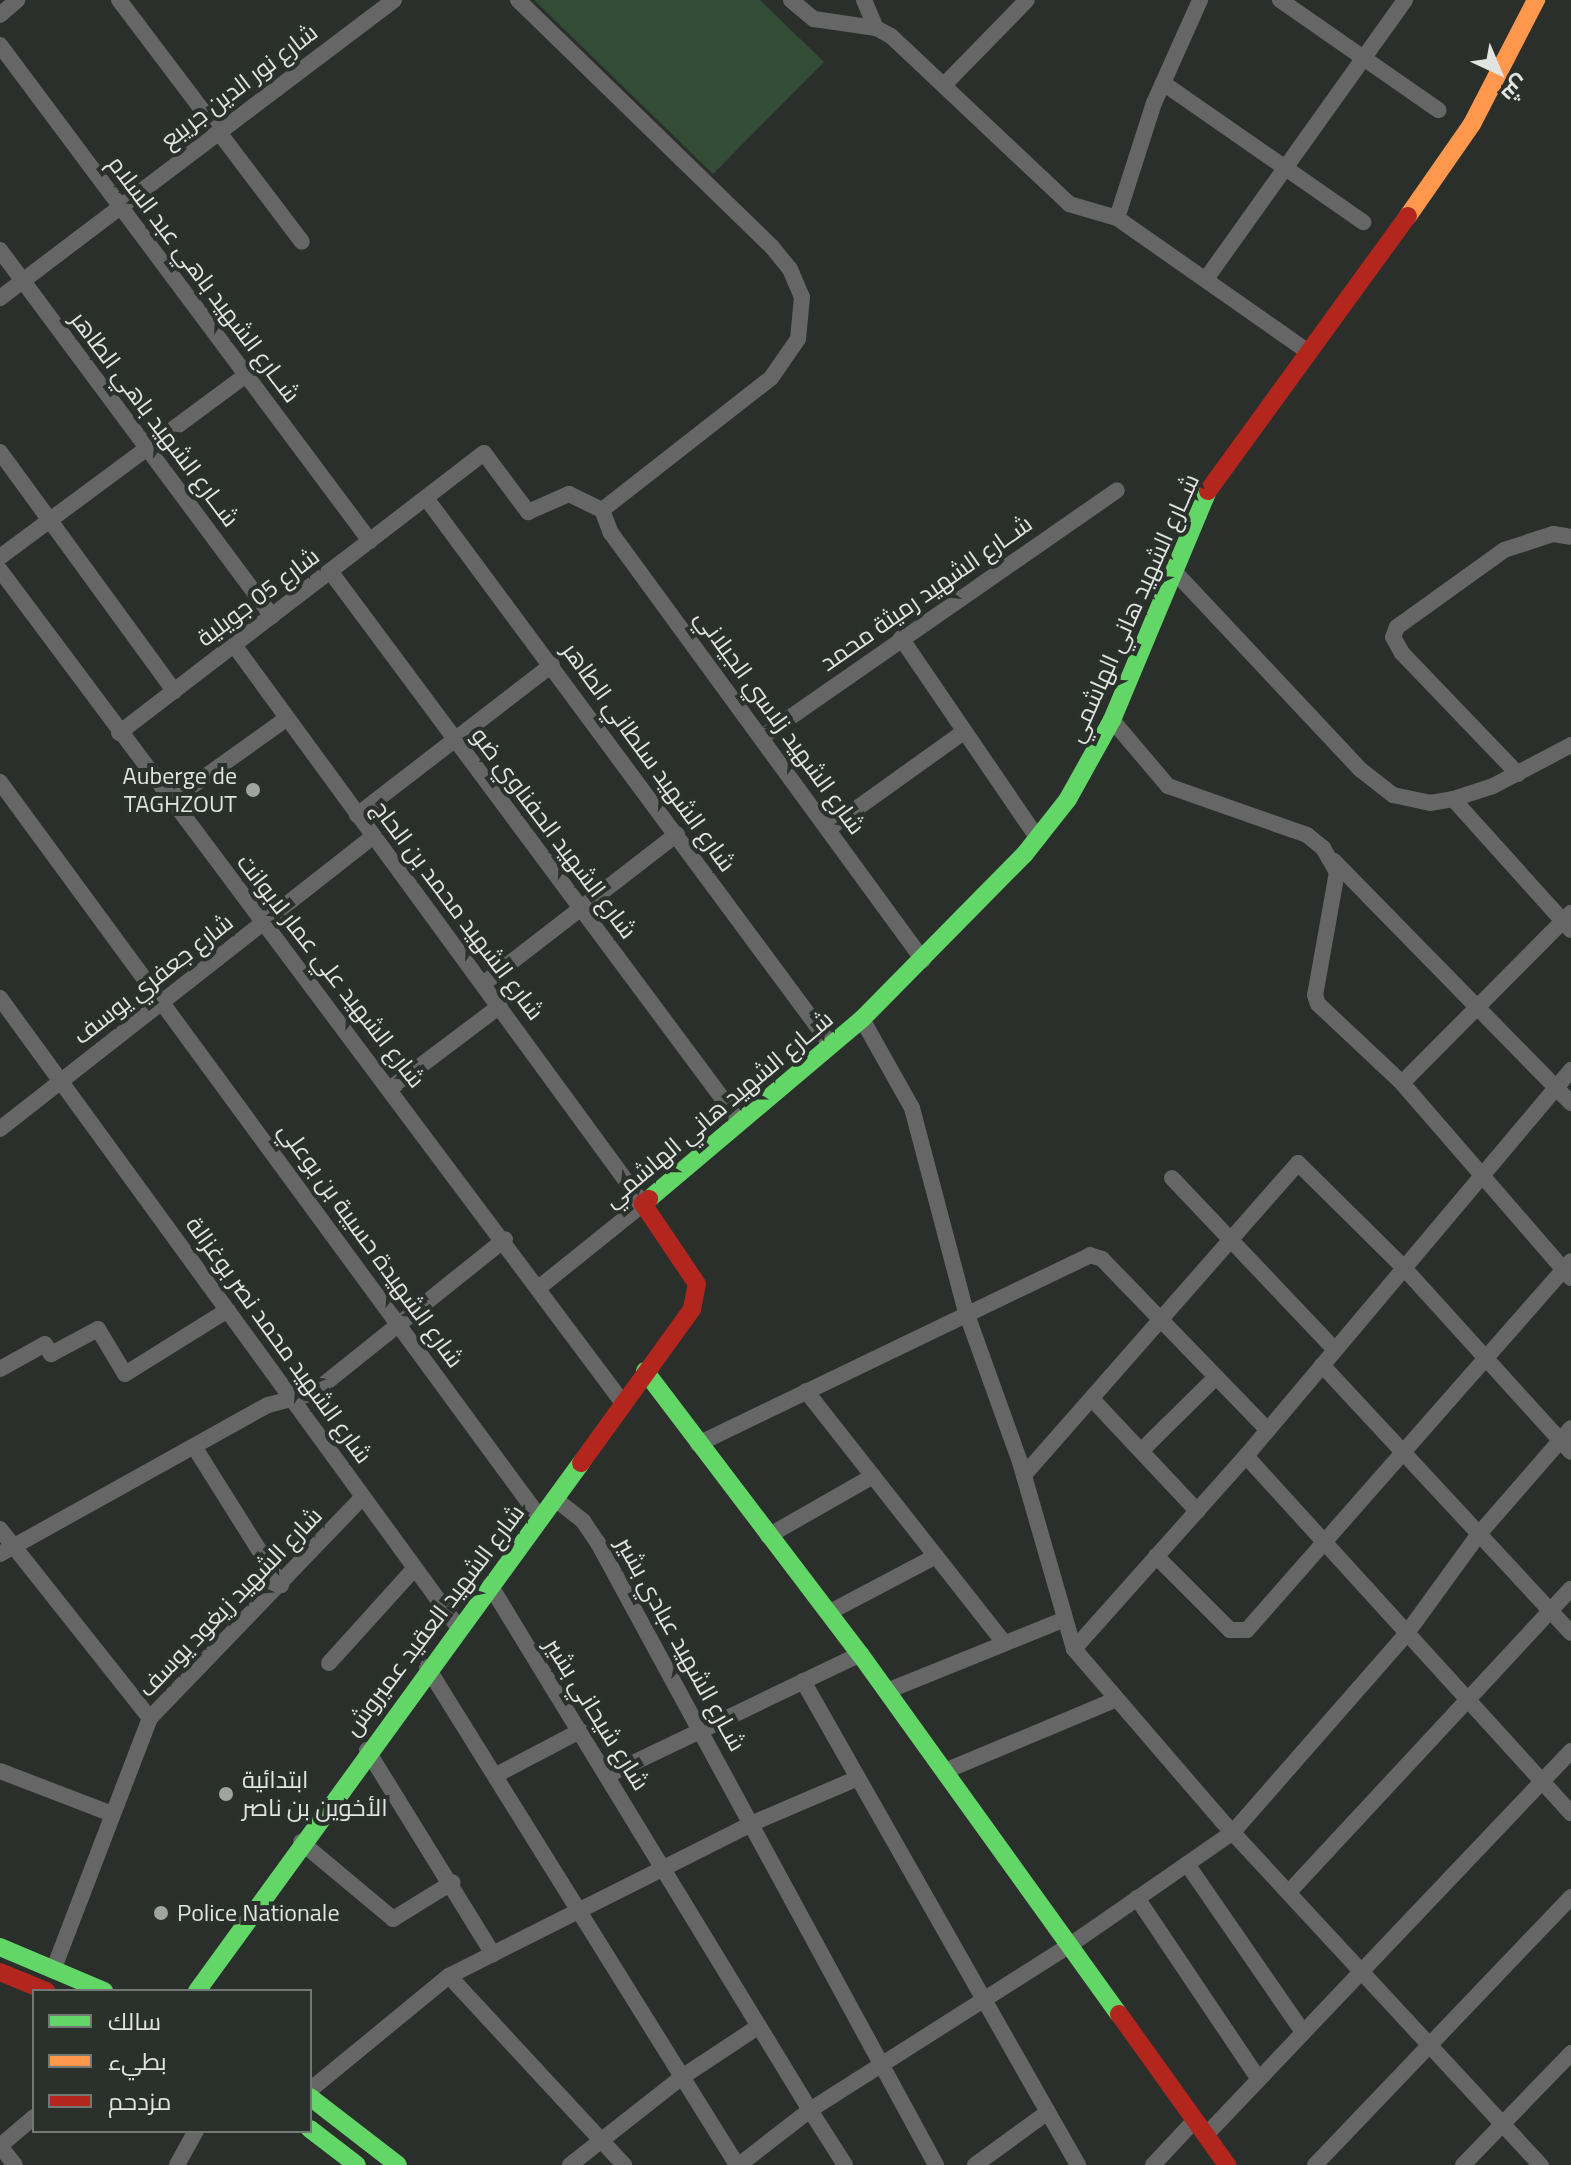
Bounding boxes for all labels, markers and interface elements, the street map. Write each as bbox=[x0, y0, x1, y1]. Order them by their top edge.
street label: شارع نور الدين جريبع bbox=[155, 18, 323, 154]
north arrow bbox=[1459, 32, 1539, 112]
text: ش bbox=[1494, 67, 1538, 111]
street label: شــارع الشهيد باهي عبد السلام bbox=[102, 150, 306, 408]
street label: شــارع الشهيد باهي الطاهر bbox=[65, 306, 245, 532]
street label: شــارع الشهيد هاني الهاشمي bbox=[1061, 469, 1205, 747]
street label: شــارع الشهيد رميثة محمد bbox=[814, 509, 1038, 677]
street label: شارع 05 جويلية bbox=[191, 542, 325, 652]
street label: شارع الشهيد زلاسي الجيلاني bbox=[689, 604, 871, 840]
street label: شارع الشهيد سلطاني الطاهر bbox=[556, 637, 742, 877]
street label: شارع الشهيد الحفناوي ضو bbox=[465, 722, 643, 944]
place label: Auberge de TAGHZOUT bbox=[123, 762, 237, 818]
marker: Auberge de TAGHZOUT bbox=[244, 781, 262, 799]
street label: شارع الشهيد محمد بن الحاج bbox=[366, 794, 550, 1026]
street label: شارع الشهيد علي عمار لابوانت bbox=[231, 848, 431, 1094]
street label: شارع جعفري يوسف bbox=[67, 908, 239, 1050]
street label: شــارع الشهيد هاني الهاشمي bbox=[597, 1005, 839, 1213]
street label: شارع الشهيدة حسيبة بن بوعلي bbox=[272, 1117, 470, 1373]
street label: شارع الشهيد محمد نصر بوغزالة bbox=[180, 1211, 378, 1469]
street label: شارع الشهيد العقيد عميروش bbox=[338, 1499, 530, 1741]
street label: شارع الشهيد زيغود يوسف bbox=[132, 1501, 328, 1703]
street label: شـارع الشهيد عبادي بشير bbox=[610, 1532, 752, 1756]
street label: شارع شيحاني بشير bbox=[539, 1632, 655, 1796]
place label: ابتدائية الأخوين بن ناصر bbox=[242, 1766, 388, 1822]
marker: ابتدائية الأخوين بن ناصر bbox=[217, 1785, 235, 1803]
place label: Police Nationale bbox=[177, 1899, 340, 1927]
marker: Police Nationale bbox=[152, 1904, 170, 1922]
legend bbox=[32, 1989, 312, 2133]
text: سالك bbox=[108, 2003, 161, 2039]
text: بطيء bbox=[108, 2043, 167, 2079]
text: مزدحم bbox=[108, 2083, 171, 2119]

